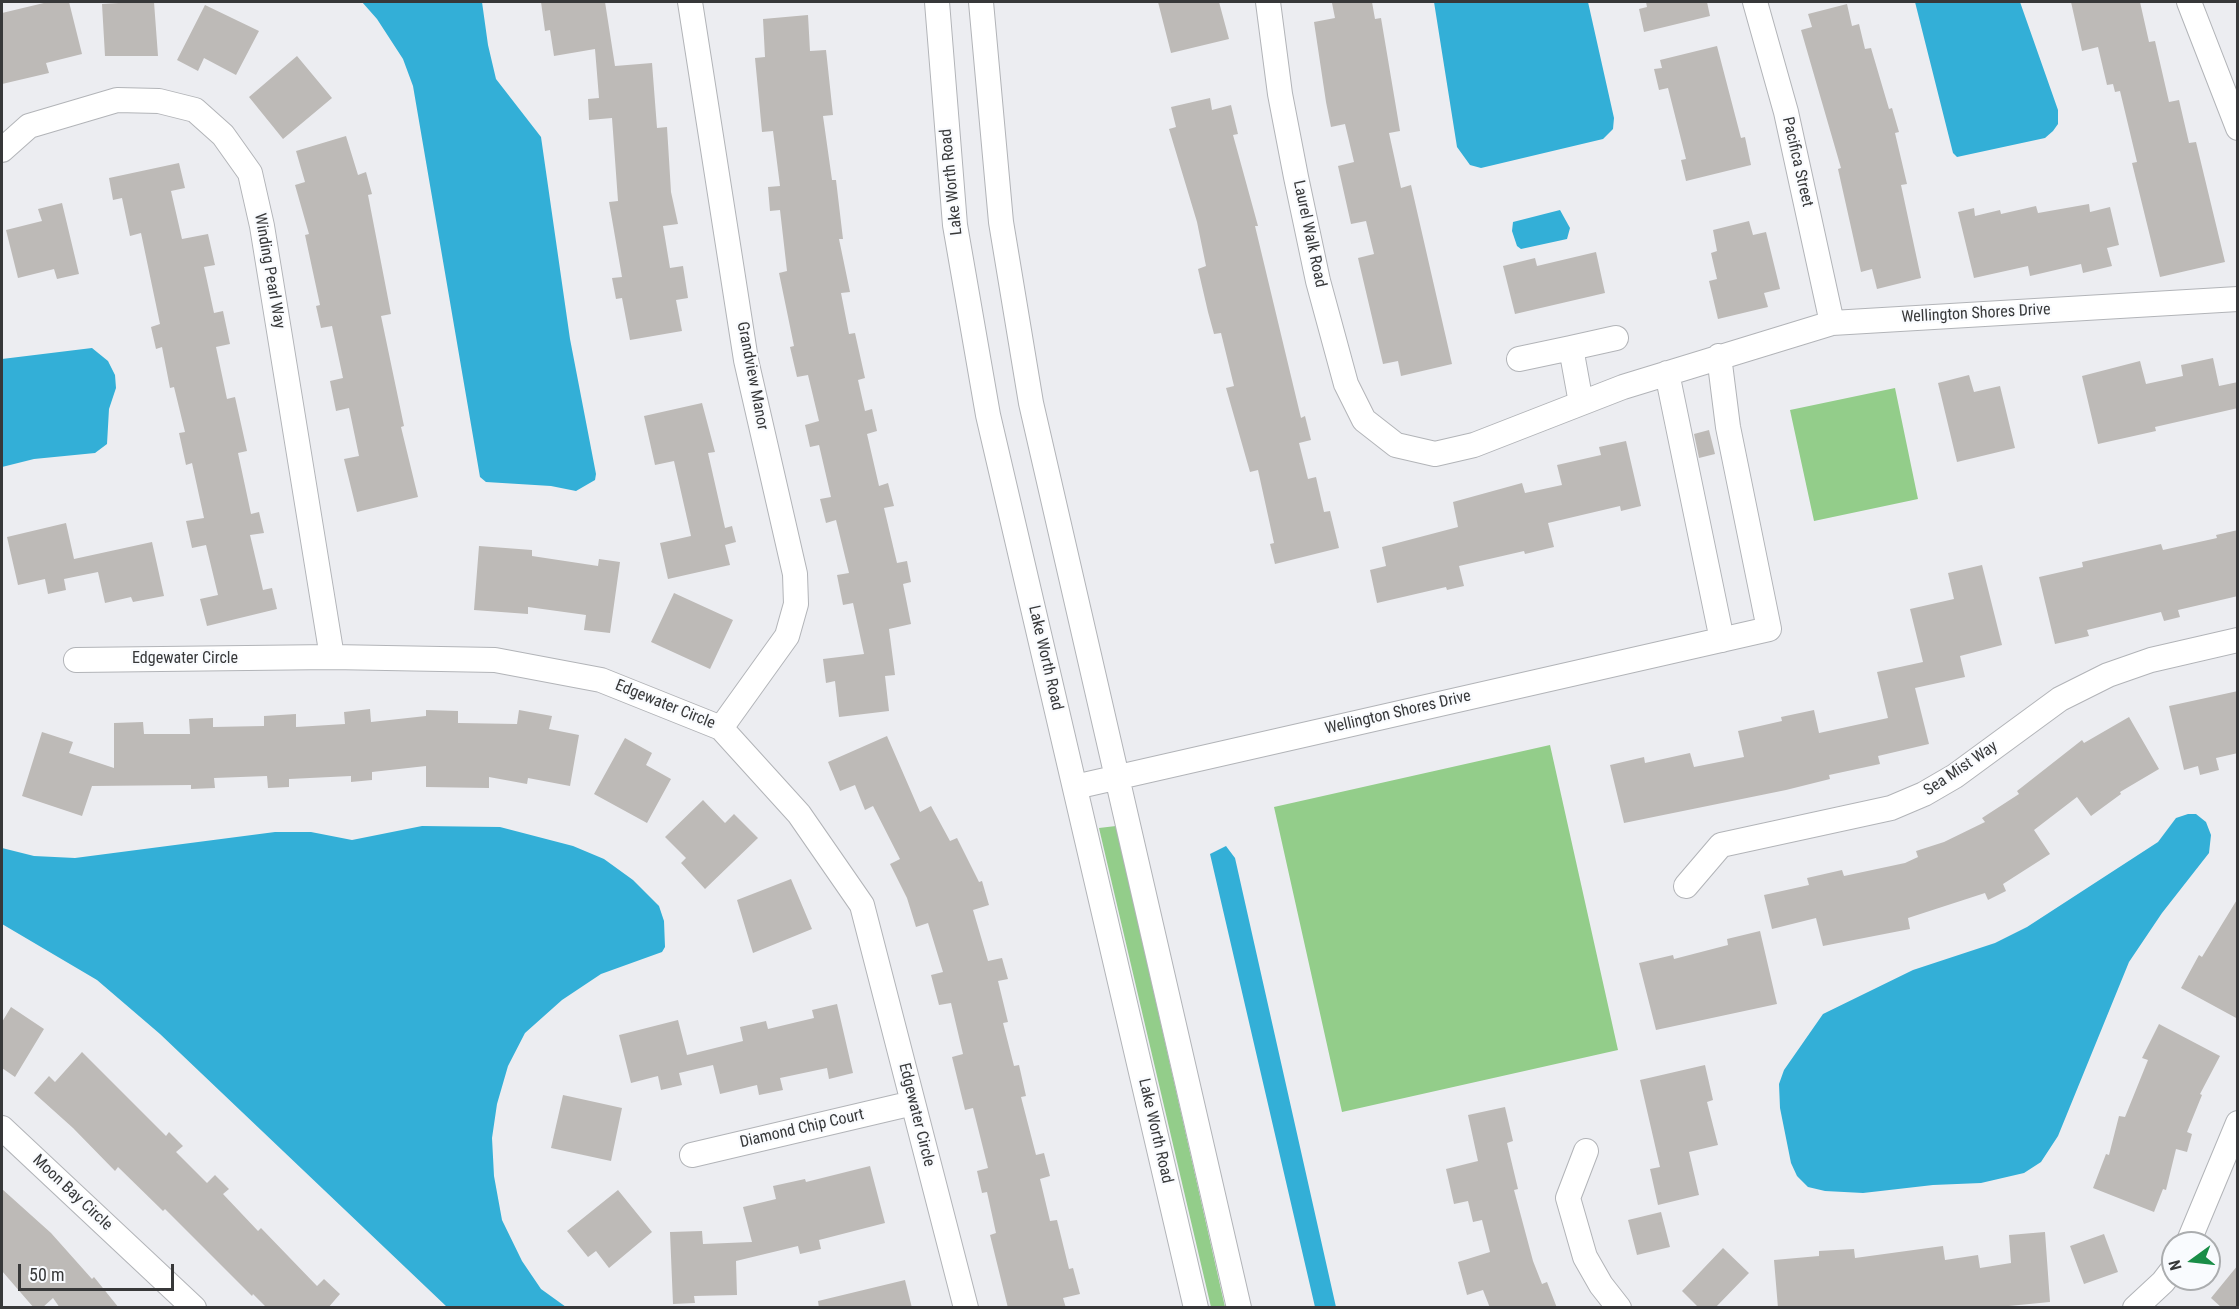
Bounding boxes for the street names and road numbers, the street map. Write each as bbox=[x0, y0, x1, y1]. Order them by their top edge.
street label: Pacifica Street bbox=[1777, 115, 1817, 209]
street label: Lake Worth Road bbox=[937, 128, 967, 236]
street label: Laurel Walk Road bbox=[1288, 179, 1330, 289]
street label: Winding Pearl Way bbox=[249, 212, 289, 330]
street label: Wellington Shores Drive bbox=[1901, 301, 2051, 327]
street label: Grandview Manor bbox=[732, 320, 772, 432]
street label: Lake Worth Road bbox=[1024, 604, 1066, 712]
street label: Edgewater Circle bbox=[132, 649, 238, 669]
street label: Edgewater Circle bbox=[612, 676, 718, 734]
street label: Wellington Shores Drive bbox=[1323, 687, 1473, 739]
street label: Sea Mist Way bbox=[1921, 737, 2001, 801]
street label: Edgewater Circle bbox=[894, 1061, 938, 1169]
street label: Lake Worth Road bbox=[1134, 1077, 1176, 1185]
street label: Diamond Chip Court bbox=[738, 1105, 866, 1153]
street label: Moon Bay Circle bbox=[28, 1151, 116, 1235]

